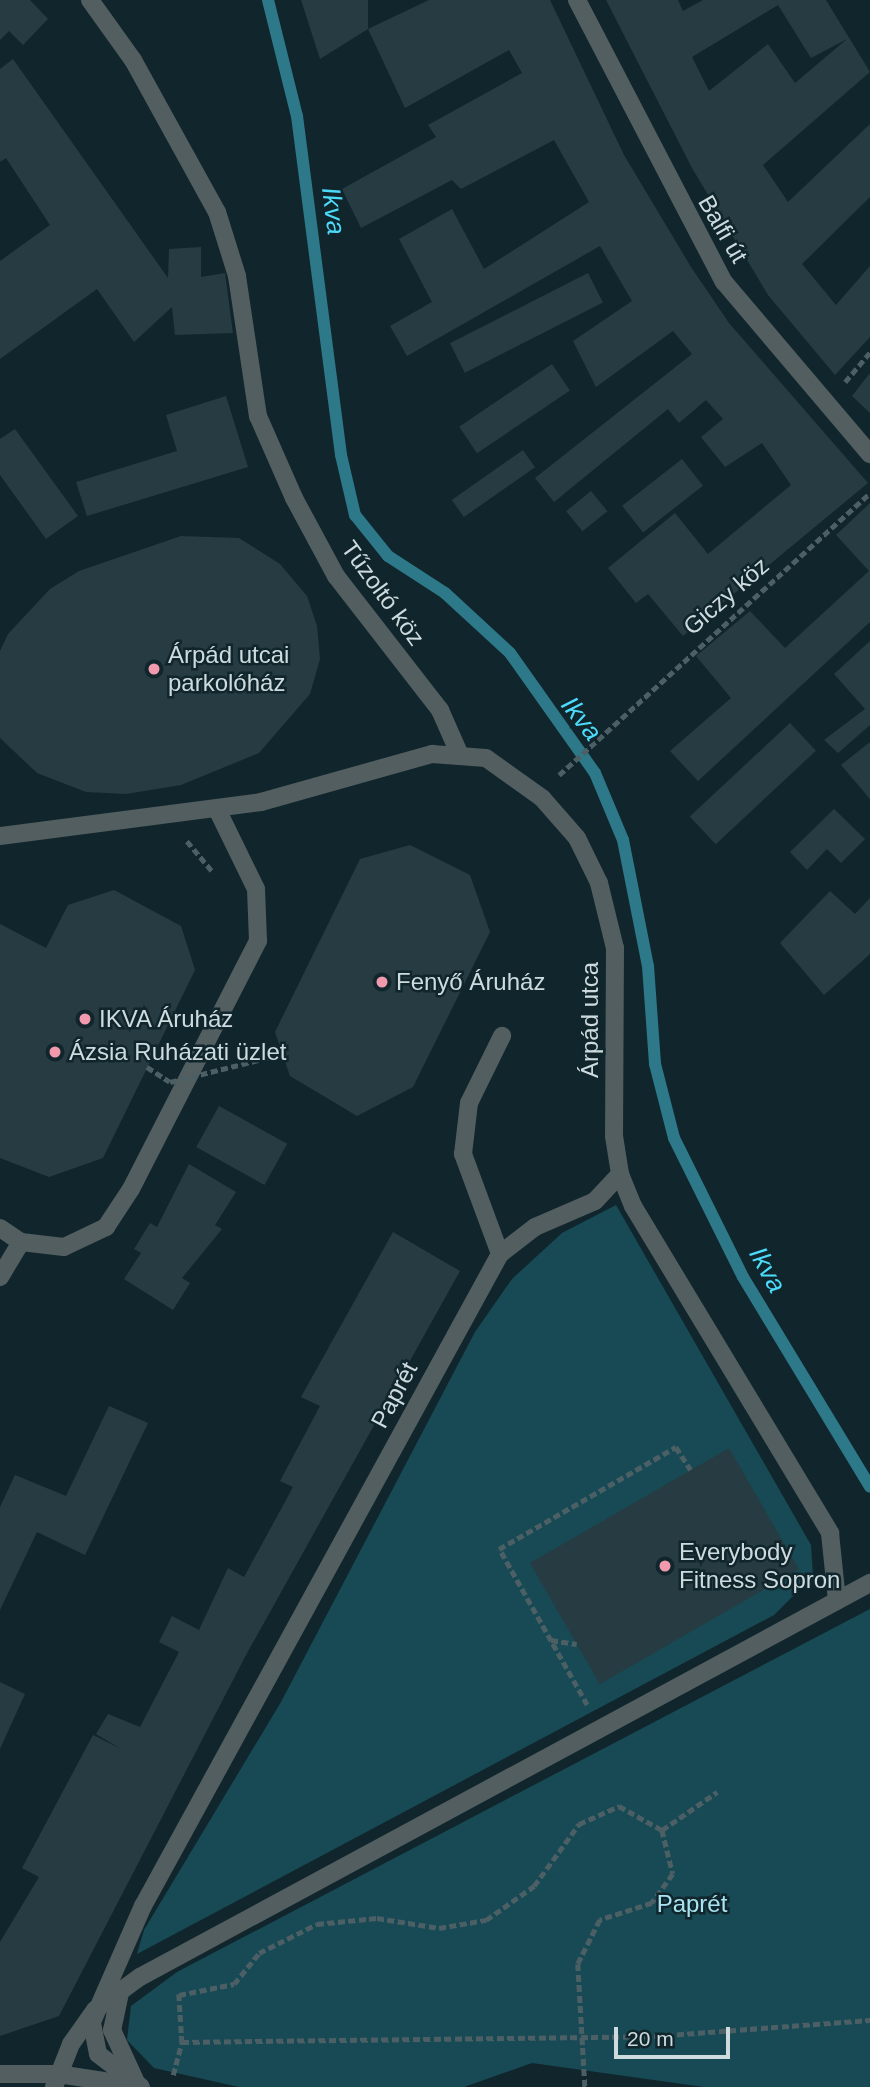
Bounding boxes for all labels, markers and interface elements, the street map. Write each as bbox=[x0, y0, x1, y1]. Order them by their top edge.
water label: Ikva bbox=[315, 185, 351, 237]
street label: Balfi út bbox=[692, 190, 754, 268]
street label: Tűzoltó köz bbox=[335, 535, 431, 651]
street label: Giczy köz bbox=[677, 551, 775, 641]
place label: Árpád utcai parkolóház bbox=[168, 641, 289, 697]
marker: Árpád utcai parkolóház bbox=[146, 661, 162, 677]
water label: Ikva bbox=[554, 691, 608, 747]
street label: Árpád utca bbox=[576, 962, 604, 1078]
place label: Fenyő Áruház bbox=[396, 968, 545, 996]
marker: Fenyő Áruház bbox=[374, 974, 390, 990]
place label: IKVA Áruház bbox=[99, 1005, 235, 1033]
marker: IKVA Áruház bbox=[77, 1011, 93, 1027]
place label: Ázsia Ruházati üzlet bbox=[69, 1038, 286, 1066]
marker: Ázsia Ruházati üzlet bbox=[47, 1044, 63, 1060]
water label: Ikva bbox=[742, 1242, 792, 1298]
street label: Paprét bbox=[365, 1357, 423, 1433]
place label: Everybody Fitness Sopron bbox=[679, 1538, 840, 1594]
marker: Everybody Fitness Sopron bbox=[657, 1558, 673, 1574]
park label: Paprét bbox=[657, 1890, 727, 1918]
scale bar bbox=[618, 2014, 734, 2058]
text: 20 m bbox=[627, 2027, 674, 2050]

